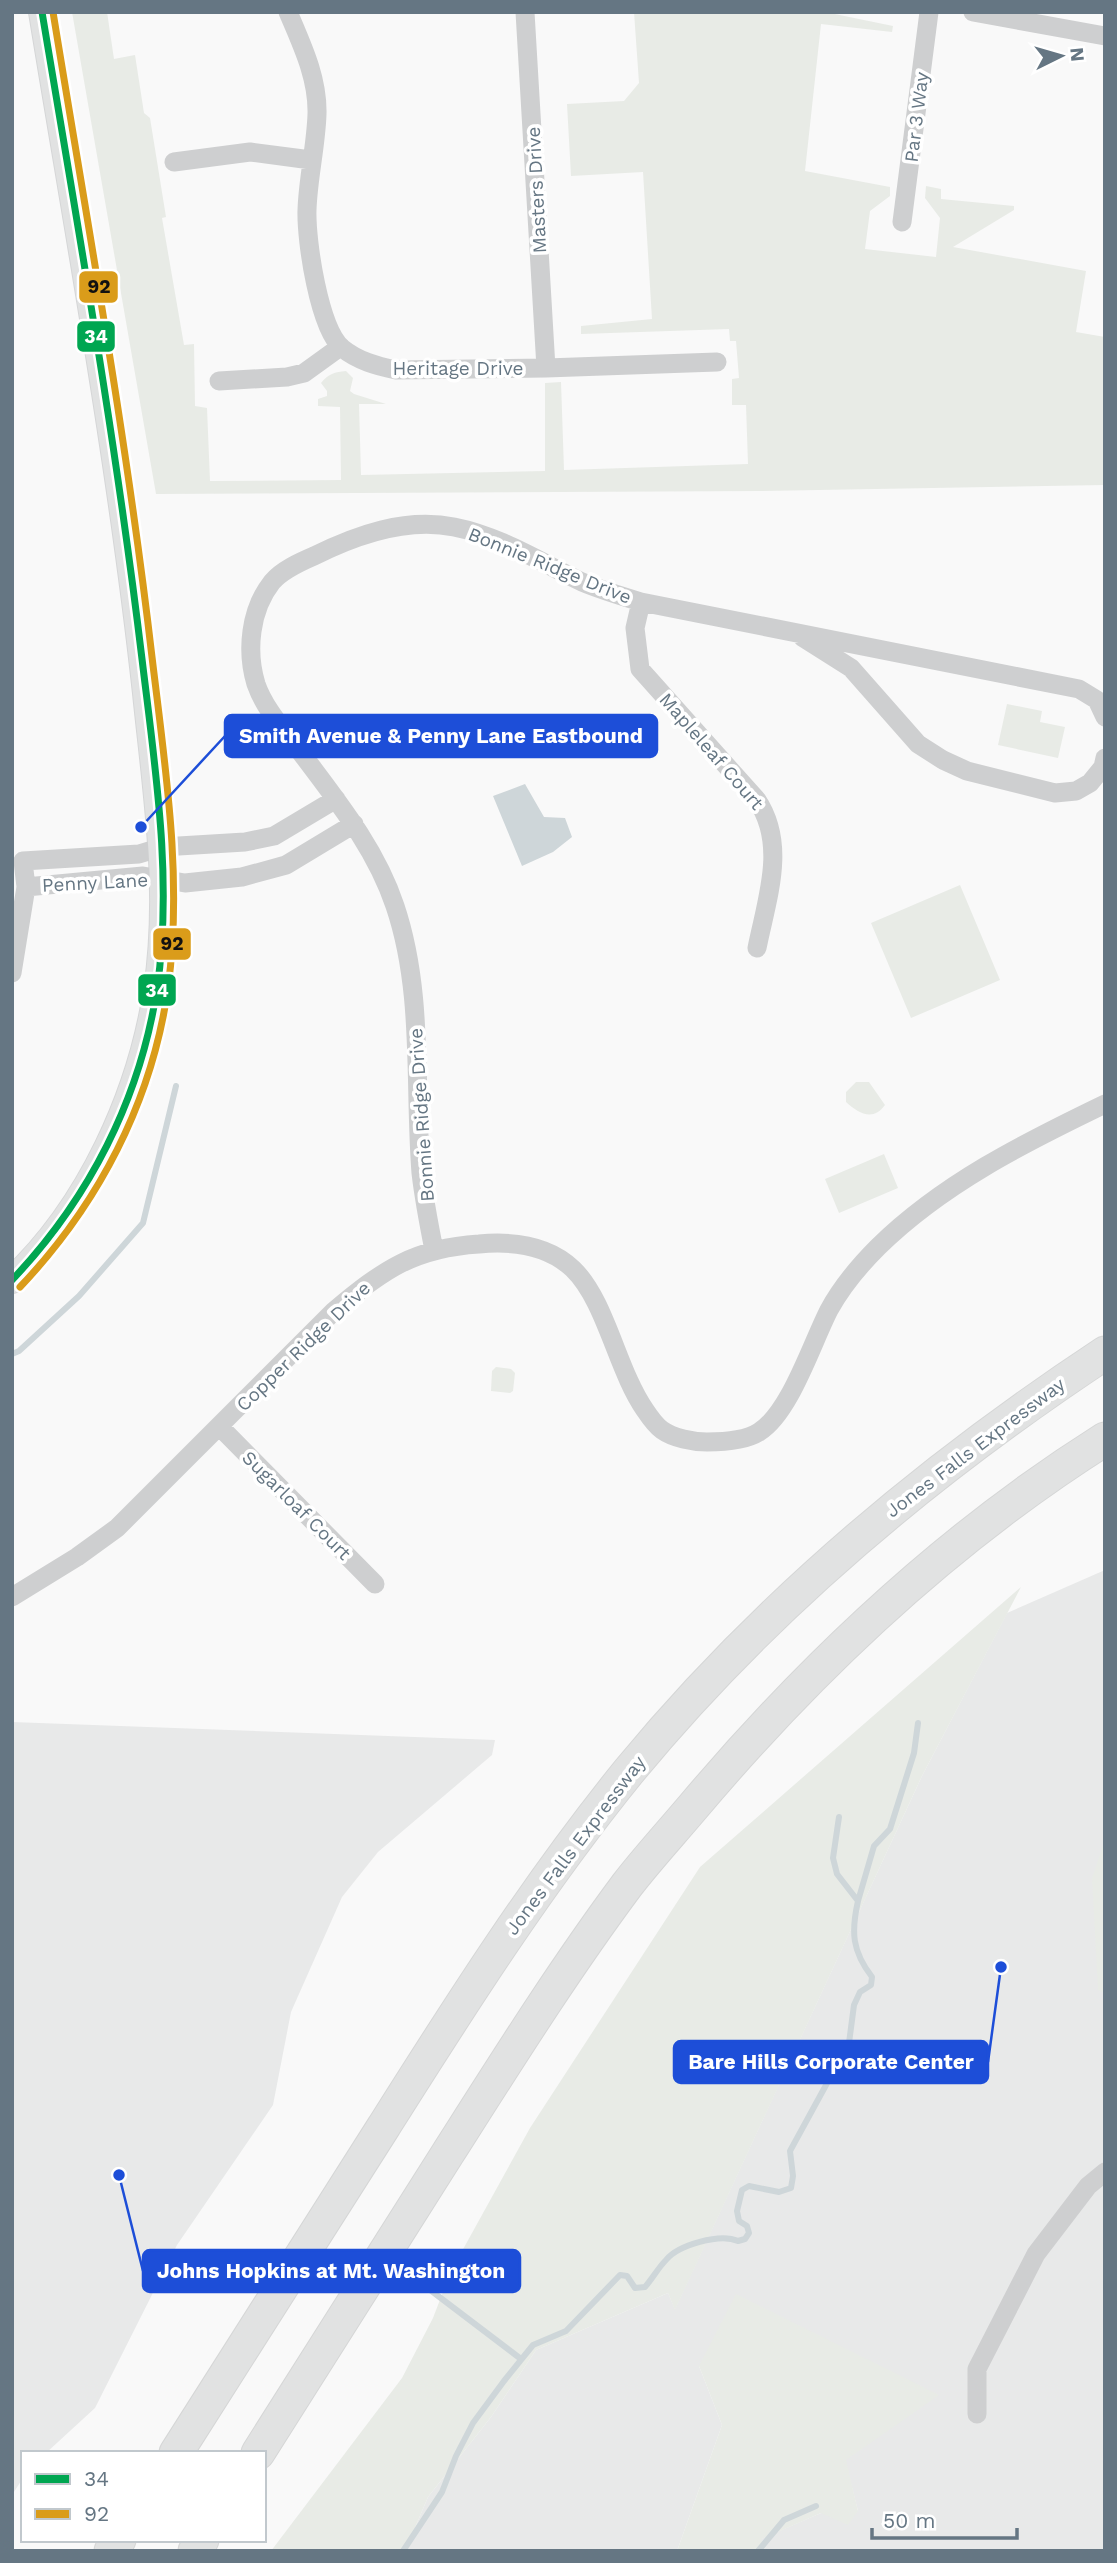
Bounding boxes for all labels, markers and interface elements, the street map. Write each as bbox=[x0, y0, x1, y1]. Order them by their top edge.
north arrow bbox=[1026, 21, 1096, 91]
text: N bbox=[1065, 47, 1090, 63]
street label: Par 3 Way bbox=[900, 70, 933, 163]
street label: Masters Drive bbox=[522, 126, 551, 254]
line badge: 92 bbox=[78, 270, 119, 304]
text: 92 bbox=[87, 275, 111, 298]
line badge: 34 bbox=[76, 320, 116, 353]
text: 34 bbox=[84, 325, 108, 348]
street label: Heritage Drive bbox=[392, 357, 524, 380]
street label: Bonnie Ridge Drive bbox=[465, 522, 635, 609]
street label: Mapleleaf Court bbox=[655, 688, 769, 815]
callout: Smith Avenue & Penny Lane Eastbound bbox=[225, 715, 657, 757]
text: Smith Avenue & Penny Lane Eastbound bbox=[239, 723, 643, 748]
street label: Penny Lane bbox=[41, 868, 149, 897]
line badge: 92 bbox=[152, 927, 192, 961]
text: 92 bbox=[160, 932, 184, 955]
line badge: 34 bbox=[137, 973, 177, 1007]
text: 34 bbox=[145, 979, 169, 1002]
street label: Bonnie Ridge Drive bbox=[404, 1027, 439, 1203]
street label: Copper Ridge Drive bbox=[232, 1276, 375, 1416]
street label: Jones Falls Expressway bbox=[881, 1372, 1070, 1522]
street label: Sugarloaf Court bbox=[237, 1446, 356, 1565]
street label: Jones Falls Expressway bbox=[500, 1751, 650, 1939]
callout: Bare Hills Corporate Center bbox=[674, 2041, 988, 2083]
text: Bare Hills Corporate Center bbox=[688, 2049, 974, 2074]
callout: Johns Hopkins at Mt. Washington bbox=[143, 2250, 520, 2292]
text: Johns Hopkins at Mt. Washington bbox=[157, 2258, 505, 2283]
legend bbox=[21, 2451, 266, 2542]
text: 34 bbox=[84, 2466, 109, 2491]
scale bar bbox=[872, 2496, 1017, 2540]
text: 92 bbox=[84, 2501, 109, 2526]
text: 50 m bbox=[883, 2508, 935, 2533]

